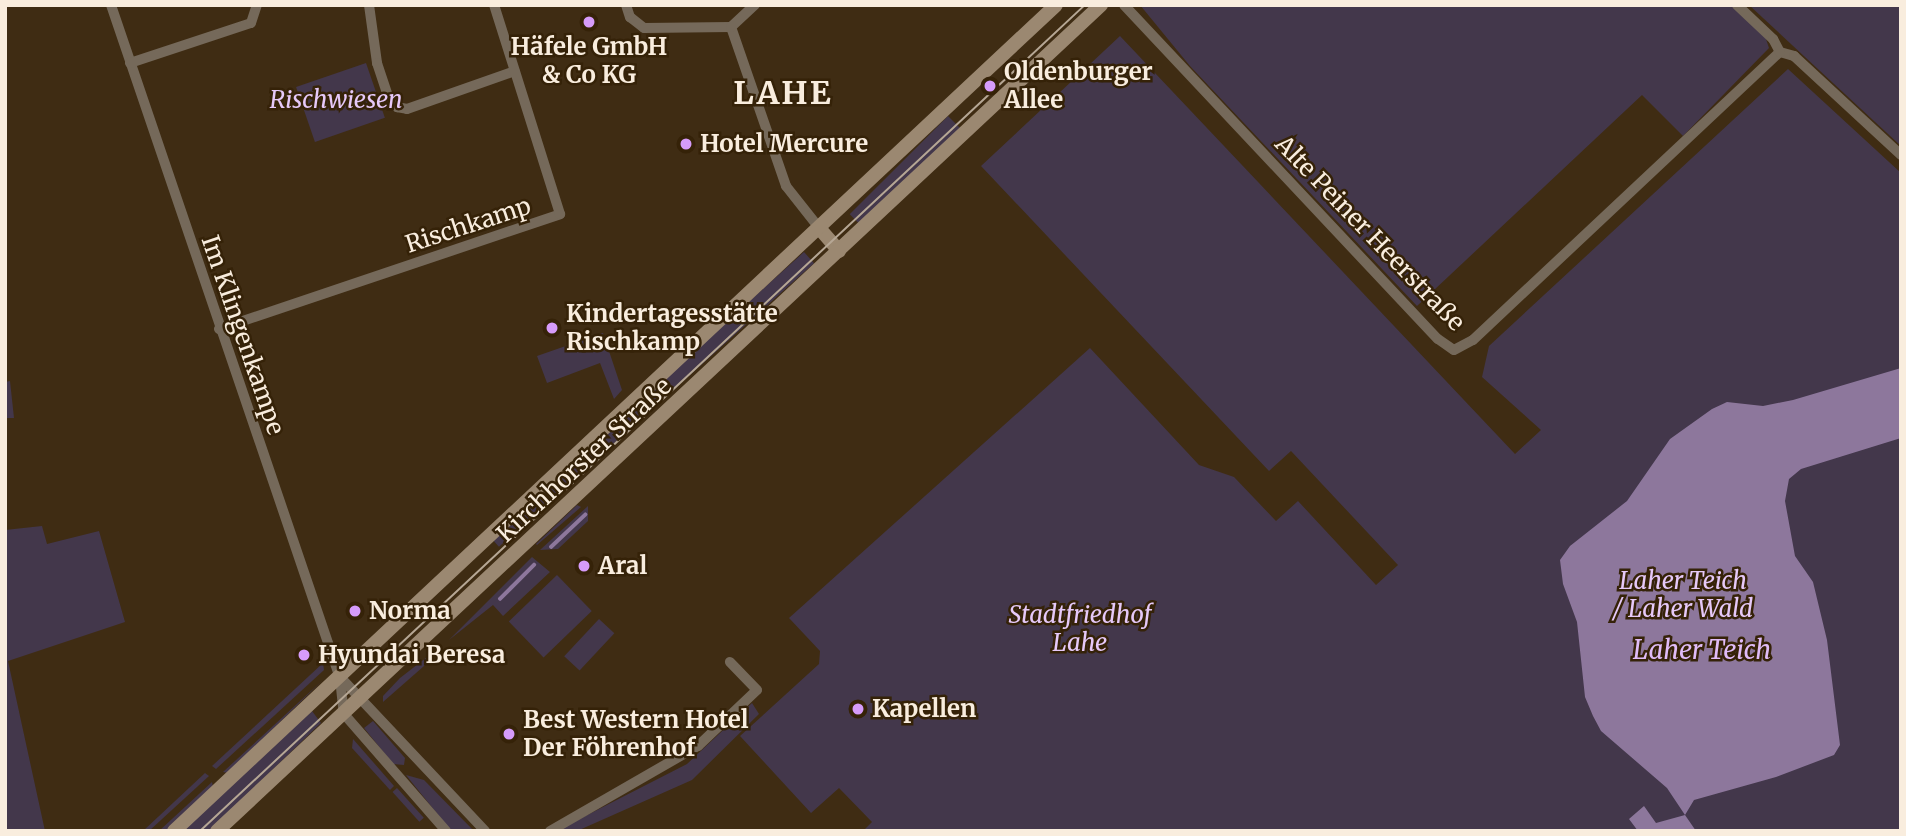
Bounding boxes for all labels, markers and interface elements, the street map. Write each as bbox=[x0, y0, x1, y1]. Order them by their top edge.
marker: Häfele GmbH & Co KG bbox=[581, 14, 597, 30]
place label: Häfele GmbH & Co KG bbox=[511, 33, 667, 89]
place label: Oldenburger Allee bbox=[1004, 58, 1153, 114]
district label: LAHE bbox=[734, 74, 832, 112]
marker: Oldenburger Allee bbox=[982, 78, 998, 94]
park label: Rischwiesen bbox=[269, 86, 403, 114]
place label: Hotel Mercure bbox=[700, 130, 868, 158]
street label: Alte Peiner Heerstraße bbox=[1269, 130, 1471, 336]
marker: Hotel Mercure bbox=[678, 136, 694, 152]
street label: Rischkamp bbox=[402, 191, 534, 259]
street label: Im Klingenkampe bbox=[195, 232, 291, 438]
place label: Kindertagesstätte Rischkamp bbox=[566, 300, 778, 356]
marker: Kindertagesstätte Rischkamp bbox=[544, 320, 560, 336]
street label: Kirchhorster Straße bbox=[491, 372, 677, 548]
place label: Aral bbox=[598, 552, 647, 580]
marker: Aral bbox=[576, 558, 592, 574]
park label: Laher Teich / Laher Wald bbox=[1613, 567, 1753, 623]
place label: Norma bbox=[369, 597, 451, 625]
park label: Stadtfriedhof Lahe bbox=[1008, 601, 1152, 657]
marker: Norma bbox=[347, 603, 363, 619]
water label: Laher Teich bbox=[1633, 634, 1771, 666]
place label: Hyundai Beresa bbox=[318, 641, 505, 669]
marker: Hyundai Beresa bbox=[296, 647, 312, 663]
place label: Kapellen bbox=[872, 695, 976, 723]
marker: Kapellen bbox=[850, 701, 866, 717]
place label: Best Western Hotel Der Föhrenhof bbox=[523, 706, 748, 762]
marker: Best Western Hotel Der Föhrenhof bbox=[501, 726, 517, 742]

